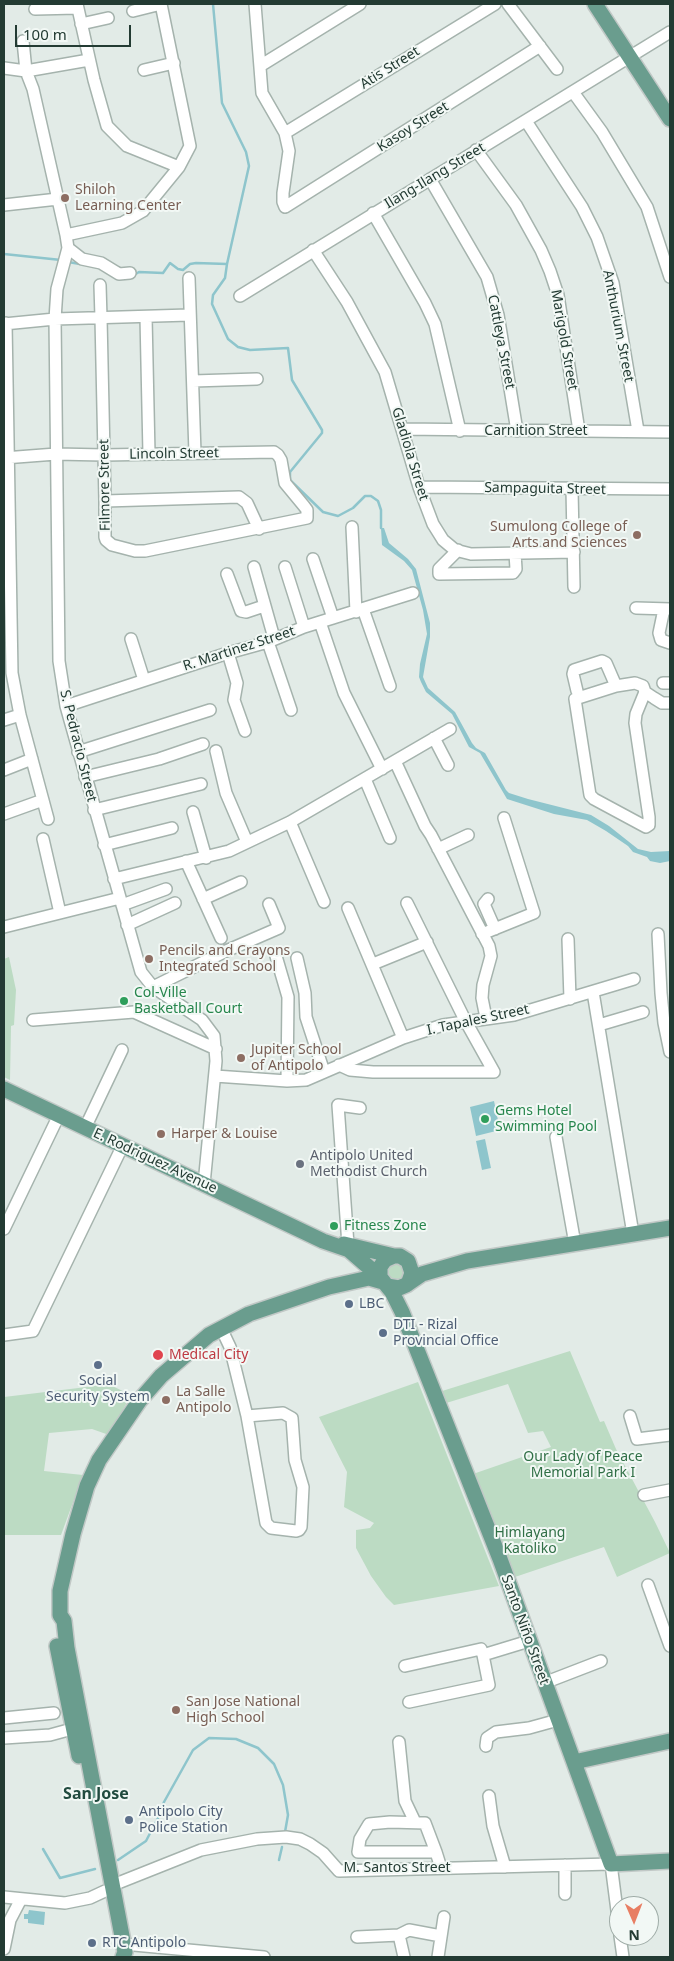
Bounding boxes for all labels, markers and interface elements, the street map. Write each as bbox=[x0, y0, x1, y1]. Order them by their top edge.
scale bar bbox=[18, 15, 134, 47]
text: 100 m bbox=[23, 24, 67, 44]
street label: Atis Street bbox=[357, 43, 423, 93]
street label: Kasoy Street bbox=[374, 98, 452, 156]
street label: Ilang-Ilang Street bbox=[382, 139, 488, 213]
place label: Shiloh Learning Center bbox=[75, 182, 181, 214]
marker: Shiloh Learning Center bbox=[59, 192, 71, 204]
street label: Anthurium Street bbox=[599, 269, 637, 383]
street label: Marigold Street bbox=[547, 288, 581, 392]
street label: Cattleya Street bbox=[484, 293, 518, 391]
street label: Gladiola Street bbox=[388, 405, 432, 503]
street label: Carnition Street bbox=[484, 423, 588, 439]
street label: Filmore Street bbox=[96, 439, 114, 531]
street label: Lincoln Street bbox=[129, 445, 219, 463]
street label: Sampaguita Street bbox=[484, 480, 606, 498]
place label: Sumulong College of Arts and Sciences bbox=[490, 519, 627, 552]
marker: Sumulong College of Arts and Sciences bbox=[631, 529, 643, 541]
street label: R. Martinez Street bbox=[181, 623, 297, 675]
street label: S. Pedracio Street bbox=[56, 688, 100, 804]
place label: Pencils and Crayons Integrated School bbox=[159, 943, 290, 976]
marker: Pencils and Crayons Integrated School bbox=[143, 953, 155, 965]
place label: Col-Ville Basketball Court bbox=[134, 985, 242, 1018]
marker: Col-Ville Basketball Court bbox=[118, 995, 130, 1007]
street label: I. Tapales Street bbox=[425, 1001, 531, 1039]
place label: Jupiter School of Antipolo bbox=[251, 1042, 342, 1074]
marker: Jupiter School of Antipolo bbox=[235, 1052, 247, 1064]
place label: Gems Hotel Swimming Pool bbox=[495, 1103, 597, 1136]
marker: Gems Hotel Swimming Pool bbox=[479, 1113, 491, 1125]
street label: E. Rodriguez Avenue bbox=[90, 1125, 220, 1197]
place label: Harper & Louise bbox=[171, 1126, 277, 1142]
marker: Harper & Louise bbox=[155, 1128, 167, 1140]
place label: Antipolo United Methodist Church bbox=[310, 1148, 427, 1180]
marker: Antipolo United Methodist Church bbox=[294, 1158, 306, 1170]
place label: Fitness Zone bbox=[344, 1218, 427, 1234]
marker: Fitness Zone bbox=[328, 1220, 340, 1232]
place label: LBC bbox=[359, 1296, 384, 1312]
marker: LBC bbox=[343, 1298, 355, 1310]
place label: DTI - Rizal Provincial Office bbox=[393, 1317, 499, 1350]
marker: DTI - Rizal Provincial Office bbox=[377, 1327, 389, 1339]
place label: Medical City bbox=[169, 1347, 248, 1363]
marker: Medical City bbox=[151, 1348, 165, 1362]
marker: Social Security System bbox=[92, 1359, 104, 1371]
place label: Social Security System bbox=[46, 1373, 150, 1405]
place label: La Salle Antipolo bbox=[176, 1384, 231, 1416]
marker: La Salle Antipolo bbox=[160, 1394, 172, 1406]
park label: Our Lady of Peace Memorial Park I bbox=[523, 1449, 643, 1481]
park label: Himlayang Katoliko bbox=[495, 1525, 565, 1558]
street label: Santo Niño Street bbox=[497, 1573, 553, 1687]
place label: San Jose National High School bbox=[186, 1694, 300, 1726]
marker: San Jose National High School bbox=[170, 1704, 182, 1716]
district label: San Jose bbox=[63, 1784, 129, 1804]
place label: Antipolo City Police Station bbox=[139, 1804, 228, 1836]
marker: Antipolo City Police Station bbox=[123, 1814, 135, 1826]
street label: M. Santos Street bbox=[343, 1860, 451, 1876]
north arrow bbox=[609, 1896, 659, 1946]
text: N bbox=[628, 1926, 640, 1945]
place label: RTC Antipolo bbox=[102, 1935, 186, 1951]
marker: RTC Antipolo bbox=[86, 1937, 98, 1949]

